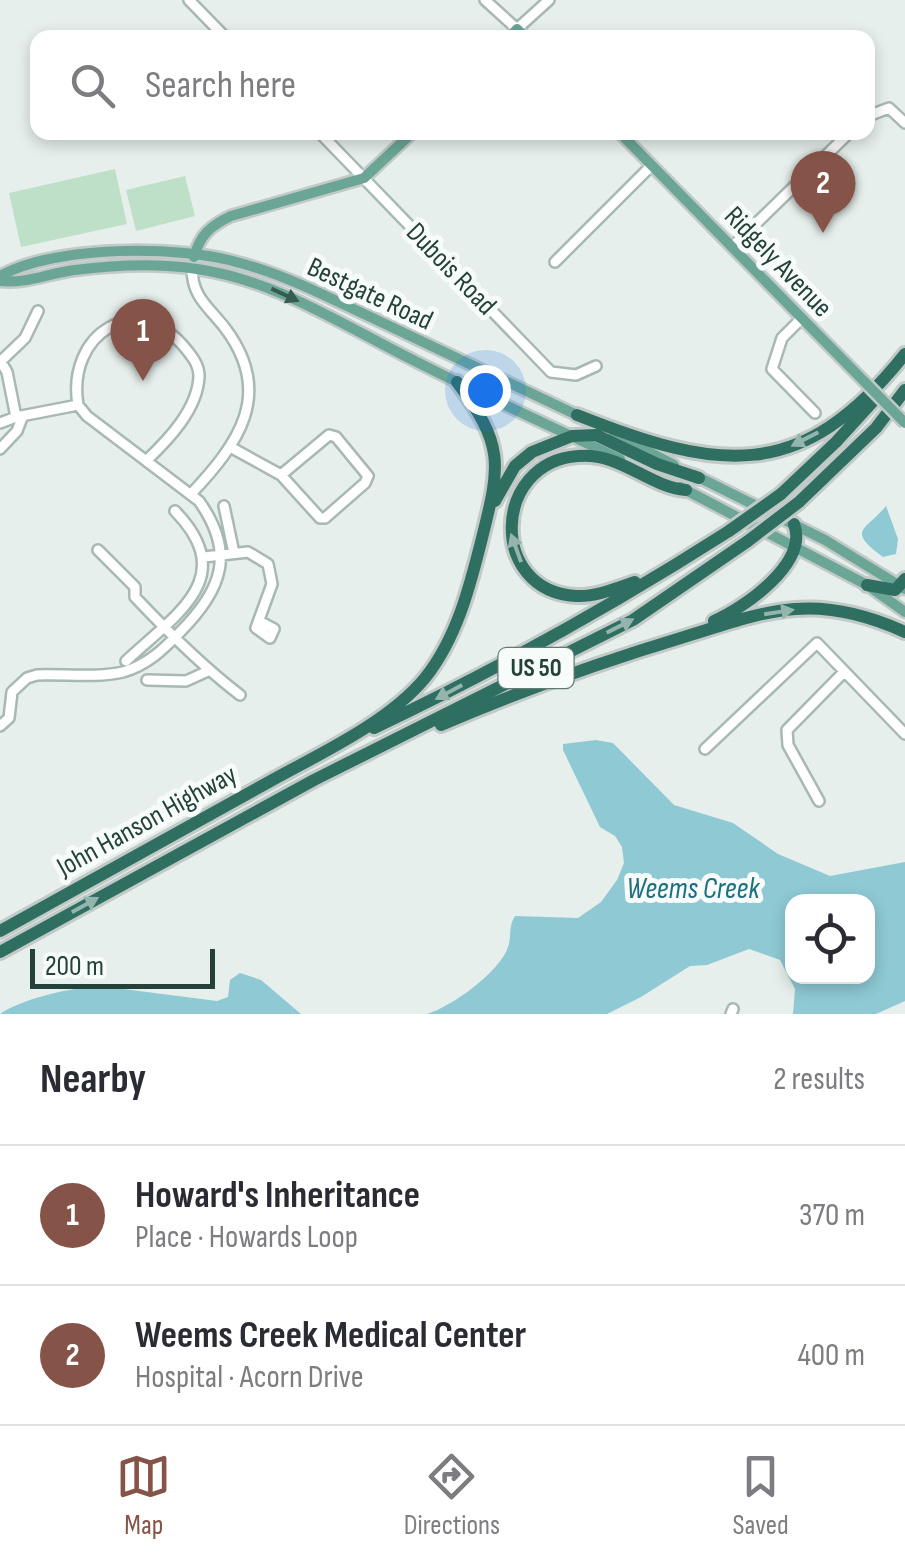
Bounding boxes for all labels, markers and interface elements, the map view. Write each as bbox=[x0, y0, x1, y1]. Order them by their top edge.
search box bbox=[30, 30, 875, 140]
icon: search bbox=[65, 58, 120, 113]
text: Search here bbox=[145, 63, 296, 108]
pin: 2 bbox=[790, 150, 856, 233]
street label: Ridgely Avenue bbox=[717, 200, 839, 324]
street label: Dubois Road bbox=[399, 216, 503, 322]
street label: Bestgate Road bbox=[302, 251, 438, 337]
one-way arrow bbox=[271, 287, 300, 304]
pin: 1 bbox=[110, 298, 176, 381]
your location bbox=[460, 365, 511, 416]
one-way arrow bbox=[791, 430, 820, 447]
one-way arrow bbox=[508, 532, 523, 562]
one-way arrow bbox=[764, 604, 795, 619]
one-way arrow bbox=[606, 618, 635, 635]
road number: US 50 bbox=[498, 648, 574, 688]
one-way arrow bbox=[435, 683, 464, 700]
street label: John Hanson Highway bbox=[51, 758, 243, 884]
water label: Weems Creek bbox=[627, 871, 760, 907]
map controls bbox=[785, 894, 875, 984]
button: locate bbox=[785, 894, 875, 984]
one-way arrow bbox=[71, 897, 100, 914]
scale bar bbox=[30, 944, 215, 988]
text: 200 m bbox=[45, 950, 104, 983]
text: Nearby bbox=[40, 1054, 146, 1105]
text: 2 results bbox=[773, 1060, 865, 1099]
text: Howard's Inheritance bbox=[135, 1173, 420, 1218]
text: 1 bbox=[66, 1196, 79, 1235]
text: 370 m bbox=[799, 1196, 865, 1235]
text: Place · Howards Loop bbox=[135, 1218, 358, 1257]
text: Weems Creek Medical Center bbox=[135, 1313, 526, 1358]
text: 2 bbox=[65, 1336, 80, 1375]
text: 400 m bbox=[797, 1336, 865, 1375]
text: Hospital · Acorn Drive bbox=[135, 1358, 364, 1397]
tab: Map bbox=[116, 1449, 171, 1542]
tab: Directions bbox=[404, 1449, 500, 1542]
tab: Saved bbox=[733, 1449, 789, 1542]

